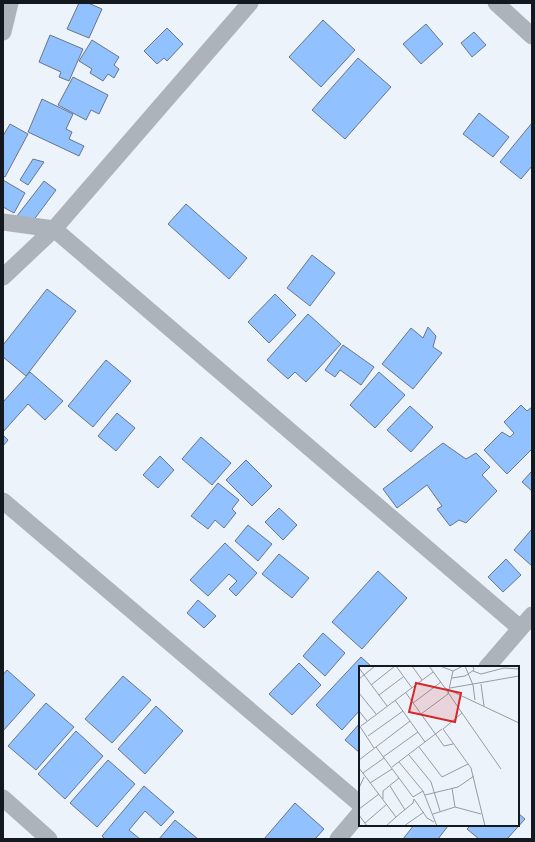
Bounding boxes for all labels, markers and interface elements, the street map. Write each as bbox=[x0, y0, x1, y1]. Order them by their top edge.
inset map bbox=[359, 666, 519, 826]

